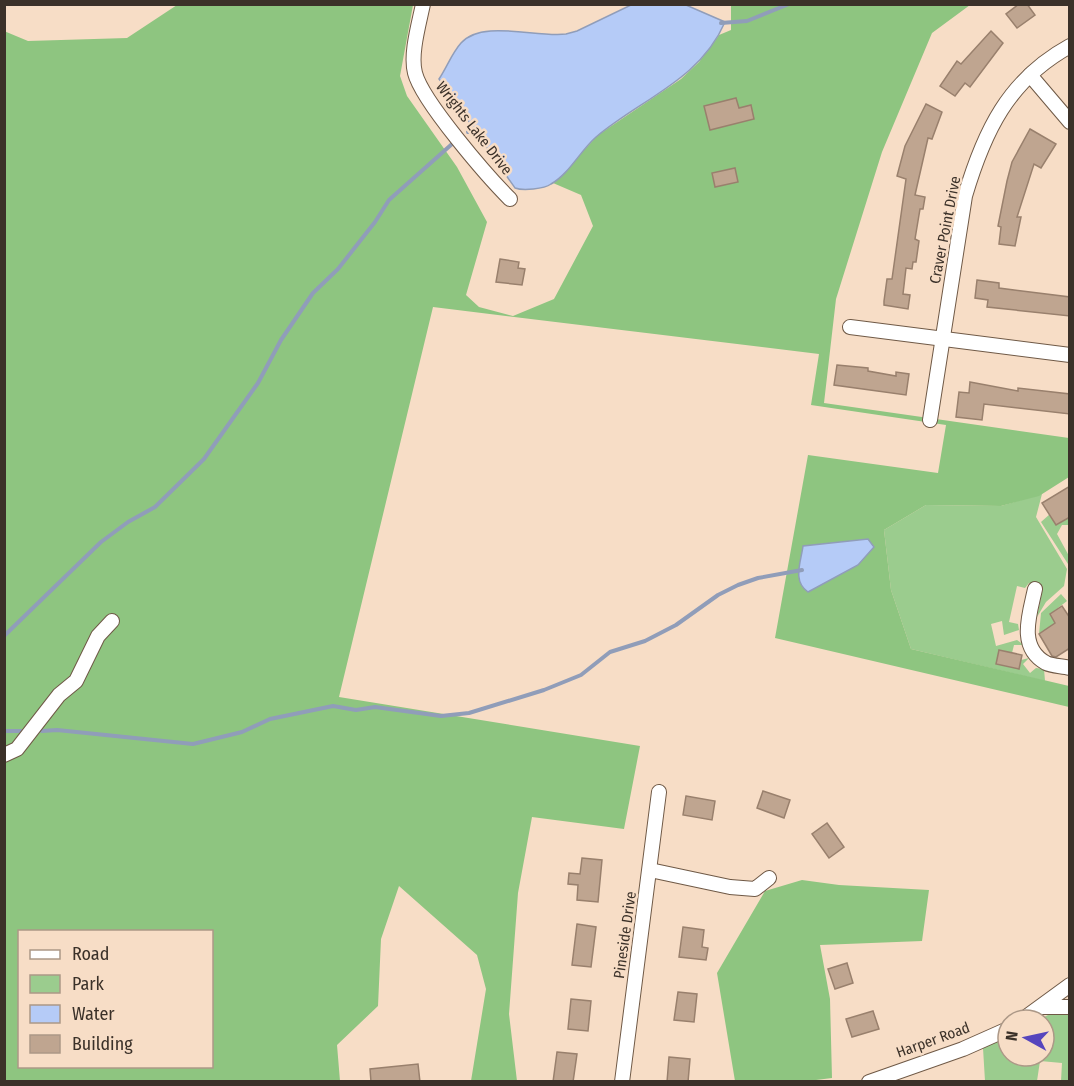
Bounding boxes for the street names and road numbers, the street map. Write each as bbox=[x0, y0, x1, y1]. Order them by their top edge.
street label: Wrights Lake Drive bbox=[432, 78, 516, 178]
street label: Craver Point Drive bbox=[926, 175, 964, 285]
street label: Pineside Drive bbox=[610, 890, 640, 980]
street label: Harper Road bbox=[894, 1018, 972, 1062]

